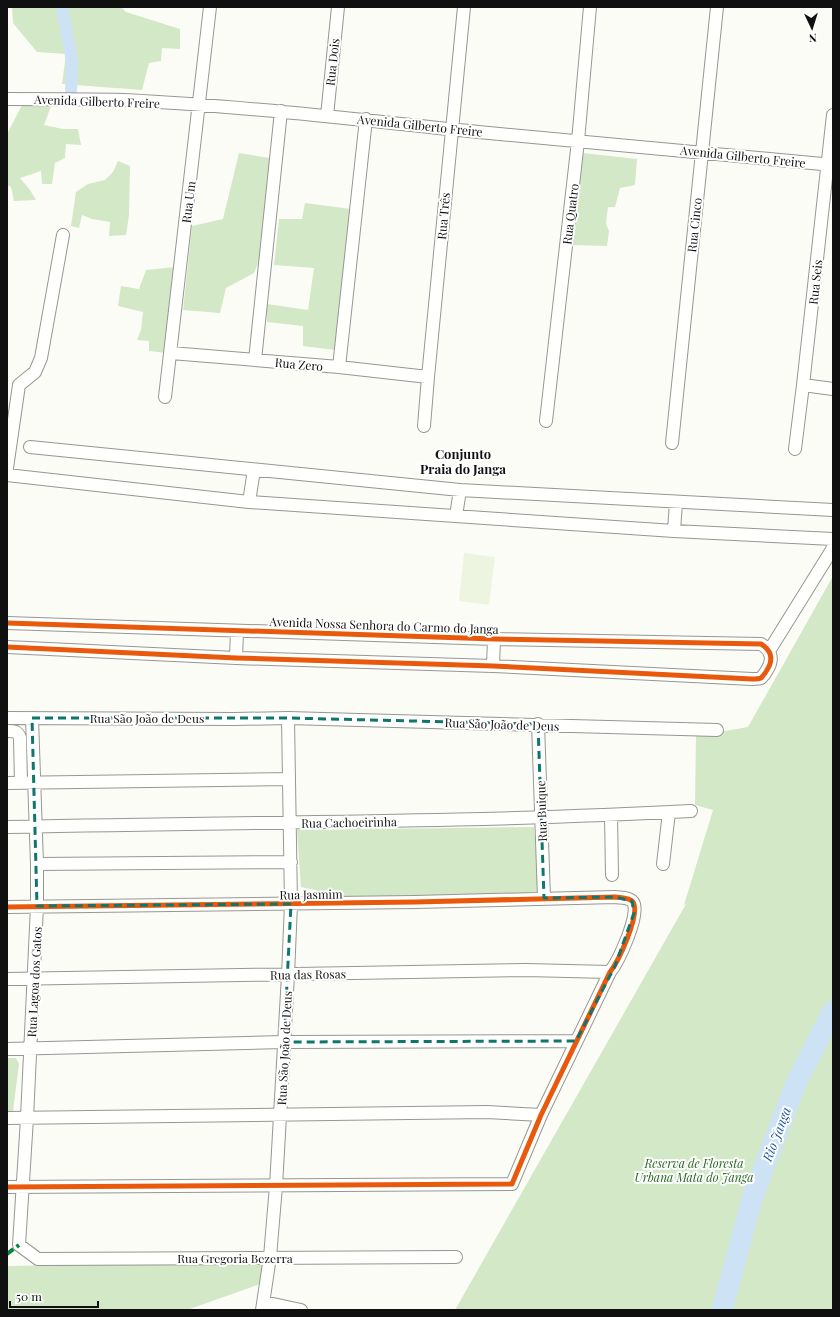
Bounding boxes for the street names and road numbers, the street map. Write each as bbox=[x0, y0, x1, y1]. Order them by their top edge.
street label: Rua Dois bbox=[322, 37, 342, 87]
street label: Avenida Gilberto Freire bbox=[33, 91, 160, 111]
street label: Avenida Gilberto Freire bbox=[356, 110, 483, 140]
street label: Avenida Gilberto Freire bbox=[679, 141, 806, 171]
street label: Rua Um bbox=[177, 180, 199, 224]
street label: Rua Quatro bbox=[558, 182, 582, 245]
street label: Rua Três bbox=[433, 192, 453, 240]
street label: Rua Cinco bbox=[683, 196, 705, 253]
street label: Rua Seis bbox=[805, 259, 825, 305]
street label: Rua Zero bbox=[274, 354, 324, 374]
street label: Avenida Nossa Senhora do Carmo do Janga bbox=[268, 613, 499, 637]
street label: Rua São João de Deus bbox=[90, 710, 204, 726]
street label: Rua São João de Deus bbox=[444, 714, 560, 734]
street label: Rua Buique bbox=[532, 780, 550, 842]
street label: Rua Cachoeirinha bbox=[301, 813, 397, 831]
street label: Rua Jasmim bbox=[279, 885, 343, 903]
street label: Rua Lagoa dos Gatos bbox=[23, 926, 45, 1038]
street label: Rua das Rosas bbox=[270, 965, 346, 983]
street label: Rua São João de Deus bbox=[273, 990, 295, 1106]
street label: Rua Gregoria Bezerra bbox=[177, 1250, 293, 1266]

